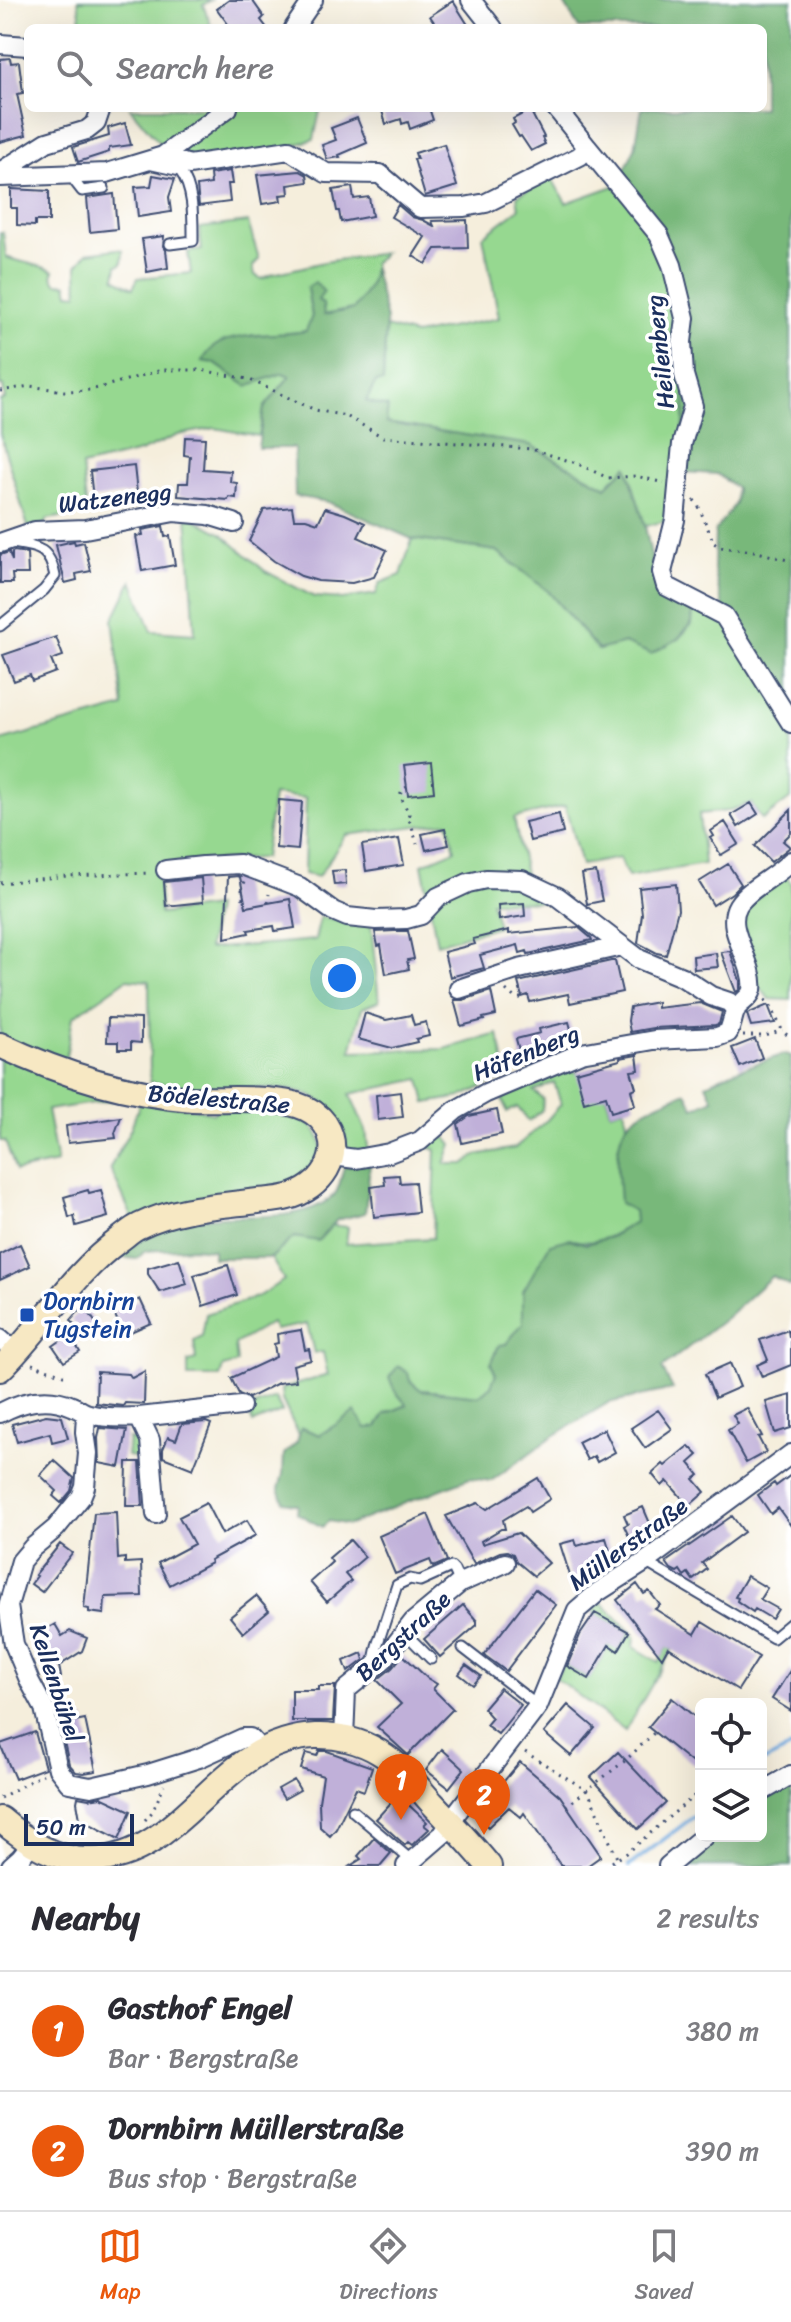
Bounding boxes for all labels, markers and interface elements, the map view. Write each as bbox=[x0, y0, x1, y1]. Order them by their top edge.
search box bbox=[24, 24, 767, 112]
text: Search here bbox=[116, 41, 274, 95]
icon: search bbox=[52, 46, 96, 90]
street label: Heilenberg bbox=[633, 293, 687, 411]
street label: Watzenegg bbox=[56, 470, 174, 526]
your location bbox=[322, 958, 362, 998]
street label: Häfenberg bbox=[466, 1013, 586, 1093]
street label: Bödelestraße bbox=[146, 1072, 292, 1126]
place label: Dornbirn Tugstein bbox=[43, 1280, 135, 1350]
marker: Dornbirn Tugstein bbox=[18, 1306, 36, 1324]
street label: Müllerstraße bbox=[559, 1486, 697, 1602]
street label: Bergstraße bbox=[345, 1580, 461, 1692]
street label: Kellenbühel bbox=[17, 1618, 95, 1749]
map controls bbox=[695, 1698, 767, 1842]
button: locate bbox=[695, 1698, 767, 1770]
pin: 1 bbox=[375, 1754, 427, 1820]
pin: 2 bbox=[458, 1769, 510, 1835]
button: layers bbox=[695, 1770, 767, 1842]
text: 50 m bbox=[36, 1808, 86, 1847]
scale bar bbox=[24, 1810, 134, 1846]
text: Nearby bbox=[32, 1888, 140, 1948]
text: 2 results bbox=[657, 1895, 759, 1941]
text: Gasthof Engel bbox=[108, 1981, 292, 2035]
text: 1 bbox=[52, 2008, 64, 2054]
text: 380 m bbox=[686, 2008, 759, 2054]
text: Bar · Bergstraße bbox=[108, 2035, 298, 2081]
text: Dornbirn Müllerstraße bbox=[108, 2101, 404, 2155]
text: 2 bbox=[50, 2128, 66, 2174]
text: 390 m bbox=[686, 2128, 759, 2174]
text: Bus stop · Bergstraße bbox=[108, 2155, 357, 2201]
tab: Map bbox=[98, 2224, 142, 2311]
tab: Directions bbox=[339, 2224, 438, 2311]
tab: Saved bbox=[635, 2224, 693, 2311]

